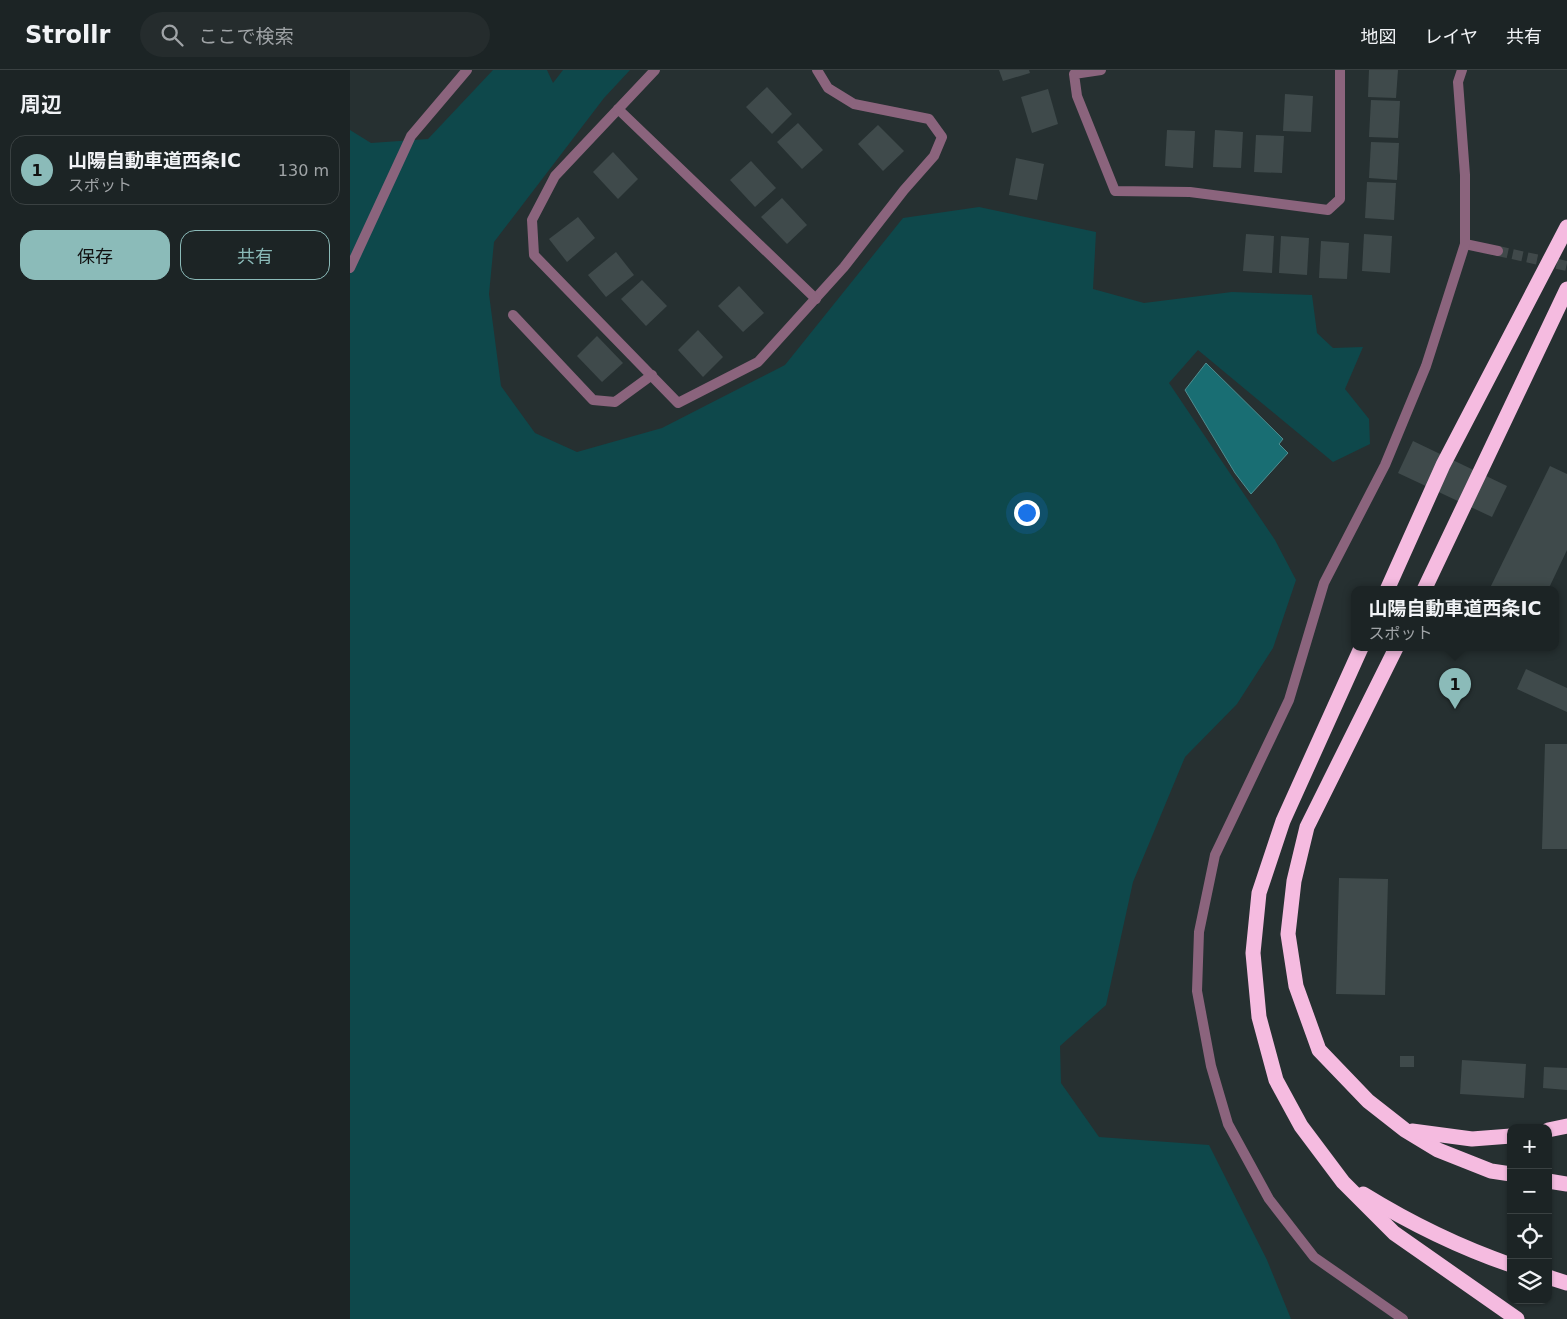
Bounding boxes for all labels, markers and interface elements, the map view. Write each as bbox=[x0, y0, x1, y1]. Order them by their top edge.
search box bbox=[140, 12, 490, 57]
text: Strollr bbox=[25, 21, 110, 49]
icon: search bbox=[158, 21, 186, 49]
text: ここで検索 bbox=[198, 25, 293, 47]
text: 地図 bbox=[1361, 26, 1397, 47]
text: レイヤ bbox=[1425, 26, 1478, 47]
text: 共有 bbox=[1506, 26, 1542, 47]
text: 周辺 bbox=[20, 93, 62, 117]
text: 山陽自動車道西条IC bbox=[68, 149, 241, 171]
text: 1 bbox=[31, 161, 43, 180]
text: 130 m bbox=[278, 161, 329, 180]
text: スポット bbox=[68, 176, 132, 195]
button: 保存 bbox=[20, 230, 170, 280]
button: 共有 bbox=[180, 230, 330, 280]
your location bbox=[1014, 500, 1040, 526]
popup bbox=[1351, 586, 1559, 651]
text: 山陽自動車道西条IC bbox=[1368, 597, 1542, 619]
text: スポット bbox=[1368, 624, 1433, 643]
pin: 1 bbox=[1439, 668, 1471, 709]
map controls bbox=[1507, 1124, 1552, 1304]
button: + bbox=[1507, 1124, 1552, 1169]
button: − bbox=[1507, 1169, 1552, 1214]
button: locate bbox=[1507, 1214, 1552, 1259]
button: layers bbox=[1507, 1259, 1552, 1304]

